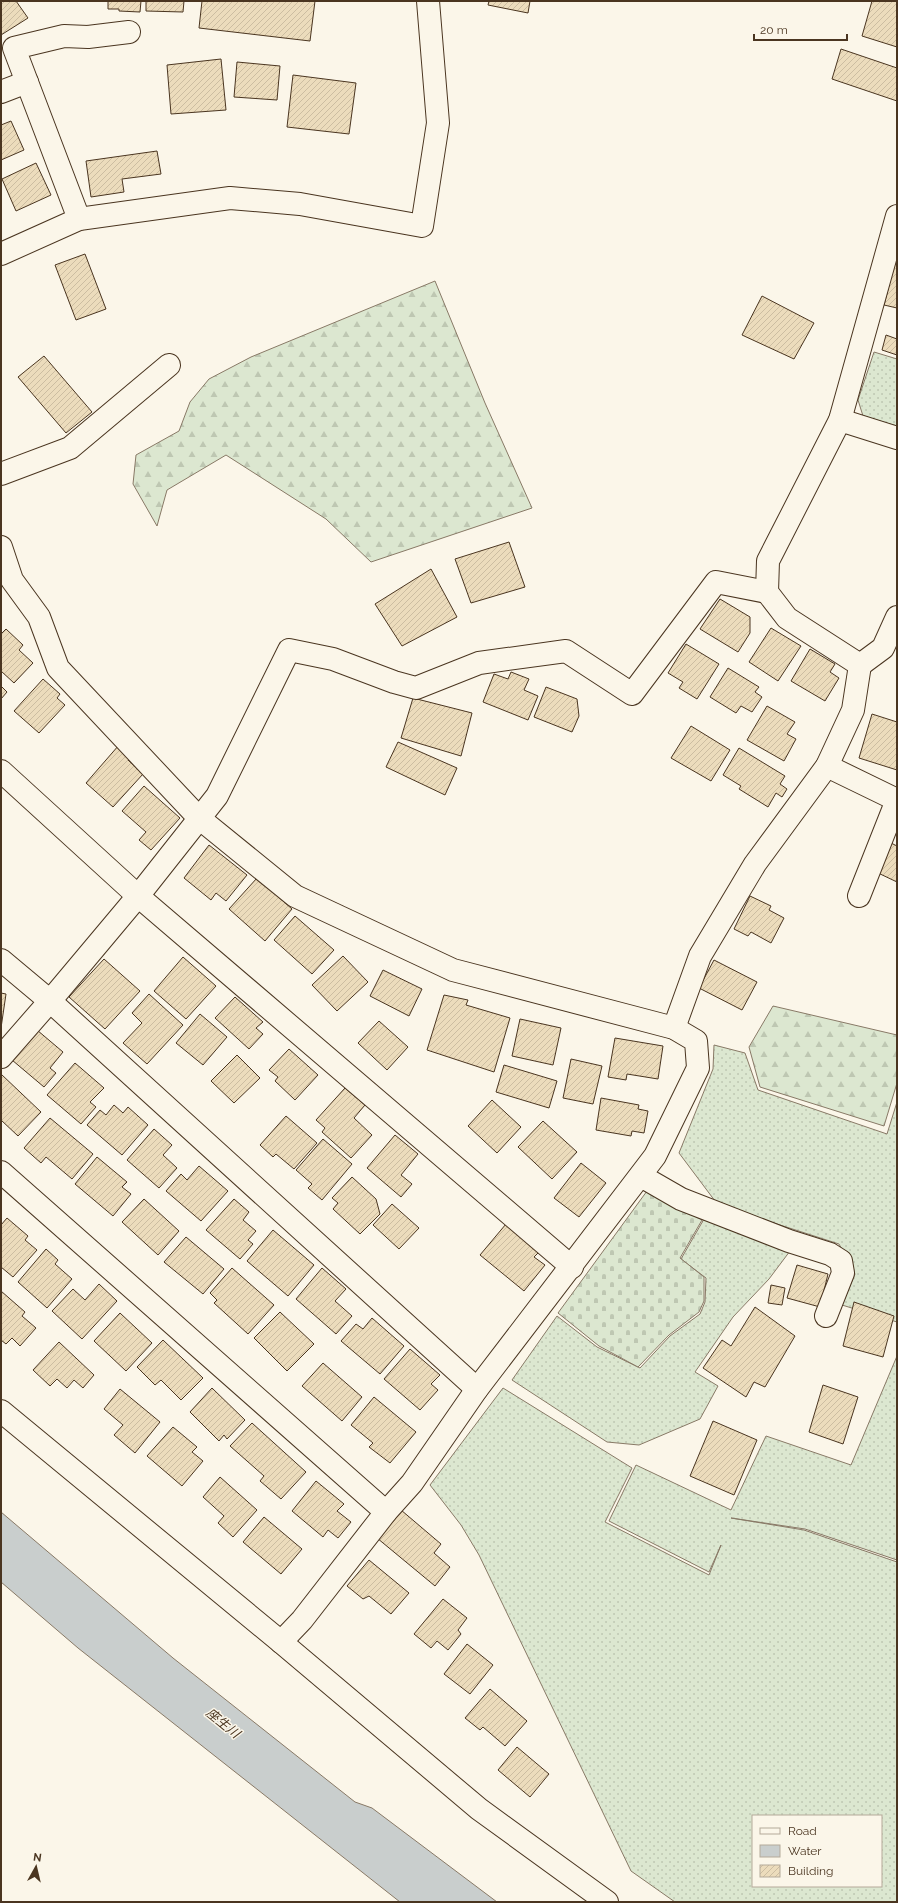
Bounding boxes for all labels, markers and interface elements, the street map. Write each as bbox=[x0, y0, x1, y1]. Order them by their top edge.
scale bar bbox=[754, 16, 847, 42]
text: 20 m bbox=[760, 23, 788, 37]
water label: 座生川 bbox=[203, 1705, 244, 1742]
legend bbox=[752, 1815, 882, 1887]
text: Road bbox=[788, 1824, 817, 1838]
text: Water bbox=[788, 1844, 822, 1858]
north arrow bbox=[16, 1847, 56, 1887]
text: N bbox=[32, 1851, 42, 1865]
text: Building bbox=[788, 1864, 834, 1878]

